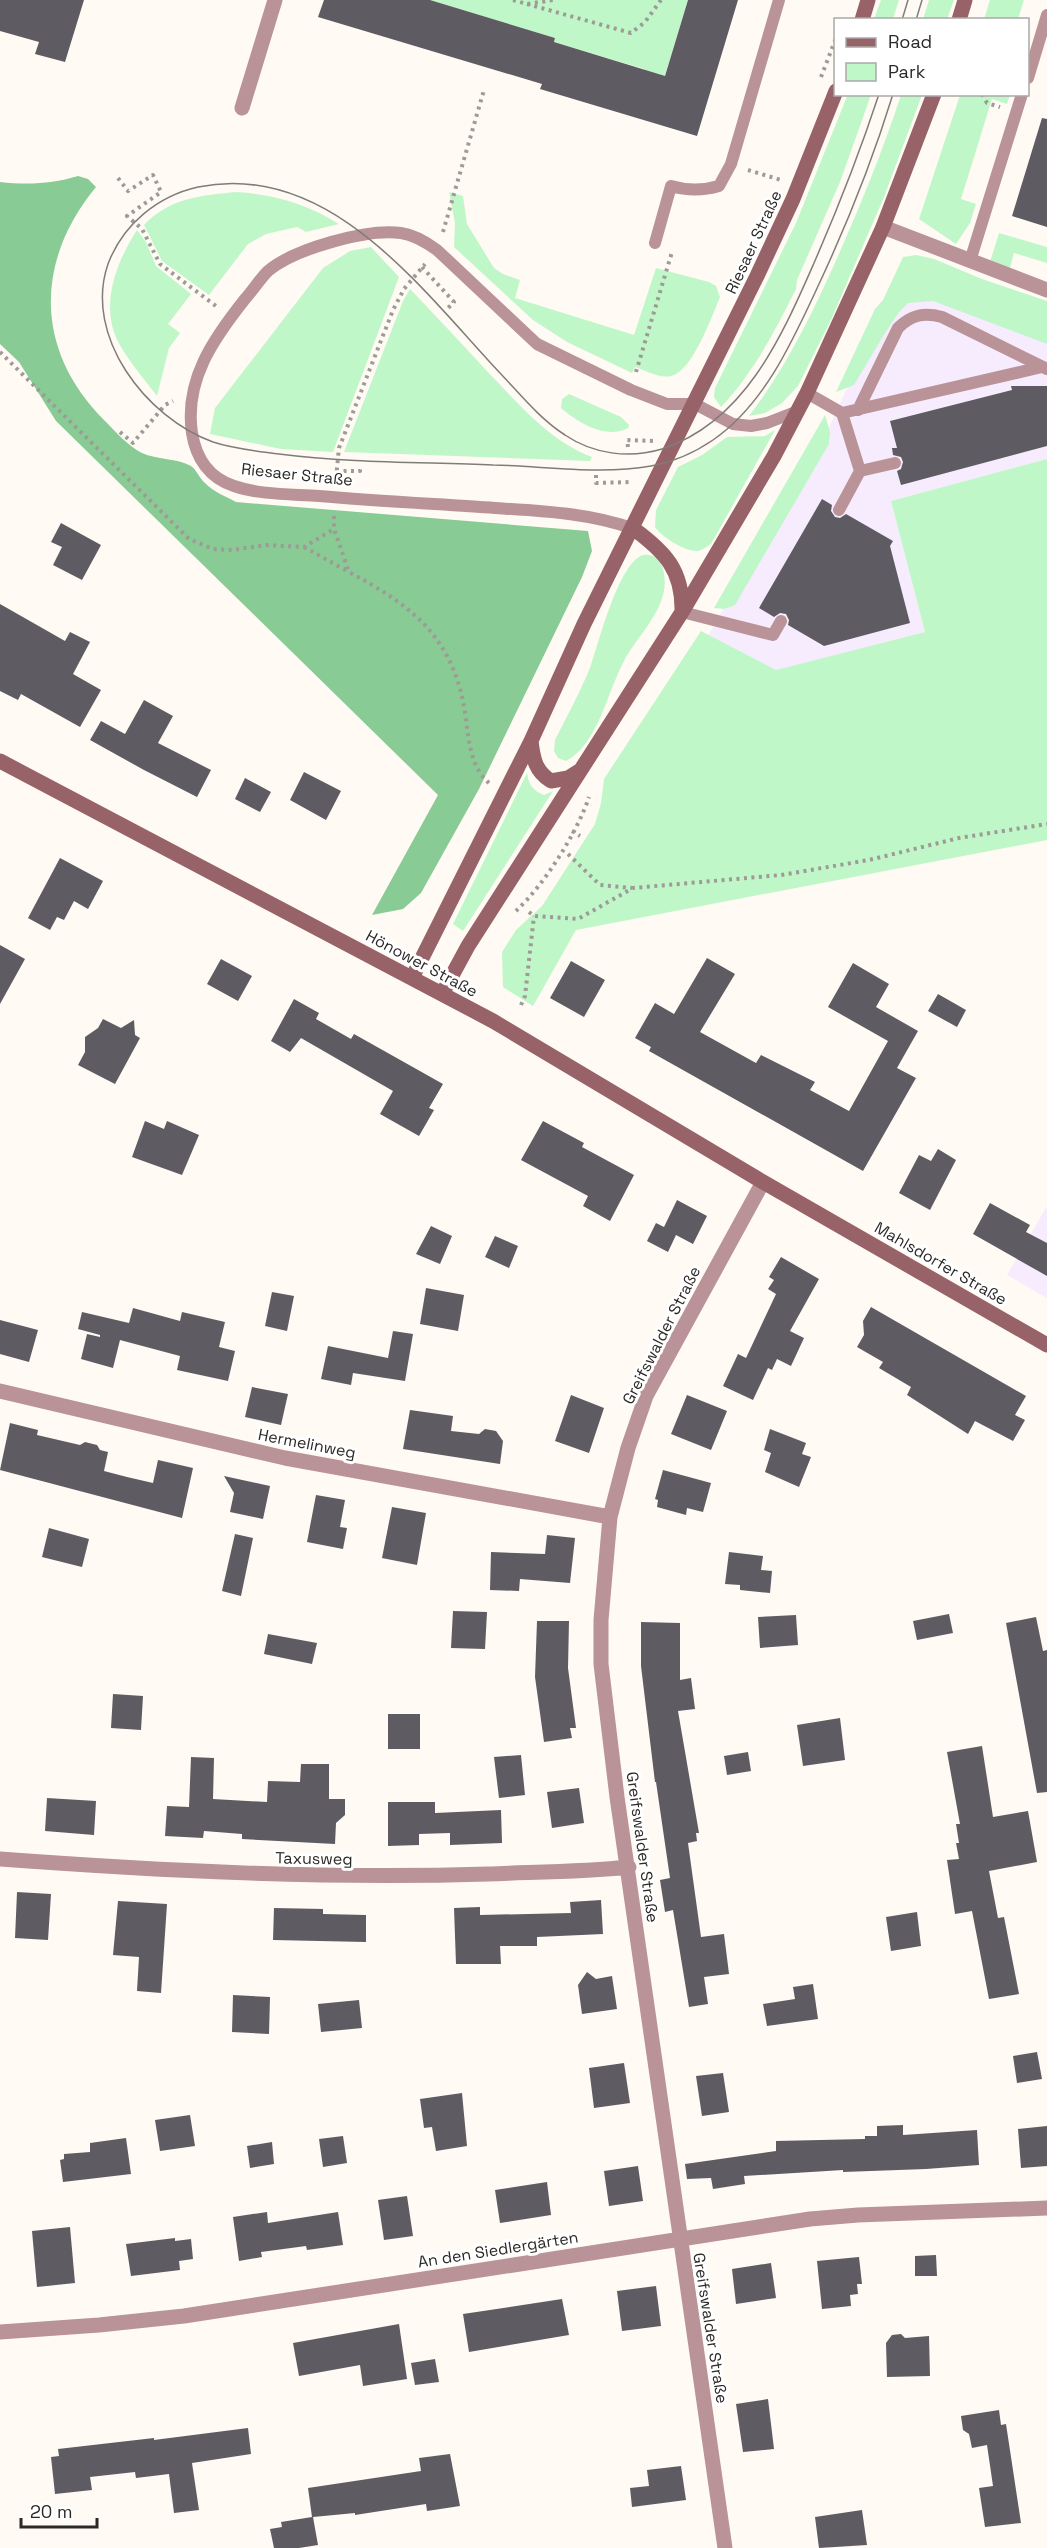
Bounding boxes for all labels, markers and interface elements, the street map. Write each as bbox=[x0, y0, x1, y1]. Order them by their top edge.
legend bbox=[834, 18, 1029, 96]
text: Road bbox=[888, 30, 932, 53]
text: Park bbox=[888, 60, 926, 83]
street label: Riesaer Straße bbox=[720, 187, 787, 297]
street label: Riesaer Straße bbox=[240, 458, 354, 491]
street label: Hönower Straße bbox=[362, 925, 481, 1002]
street label: Mahlsdorfer Straße bbox=[871, 1217, 1011, 1310]
street label: Greifswalder Straße bbox=[618, 1263, 705, 1408]
street label: Hermelinweg bbox=[256, 1424, 358, 1463]
street label: Greifswalder Straße bbox=[622, 1770, 664, 1924]
street label: Taxusweg bbox=[275, 1847, 353, 1870]
street label: An den Siedlergärten bbox=[416, 2226, 580, 2273]
street label: Greifswalder Straße bbox=[688, 2251, 733, 2405]
scale bar bbox=[21, 2491, 98, 2529]
text: 20 m bbox=[30, 2500, 73, 2523]

